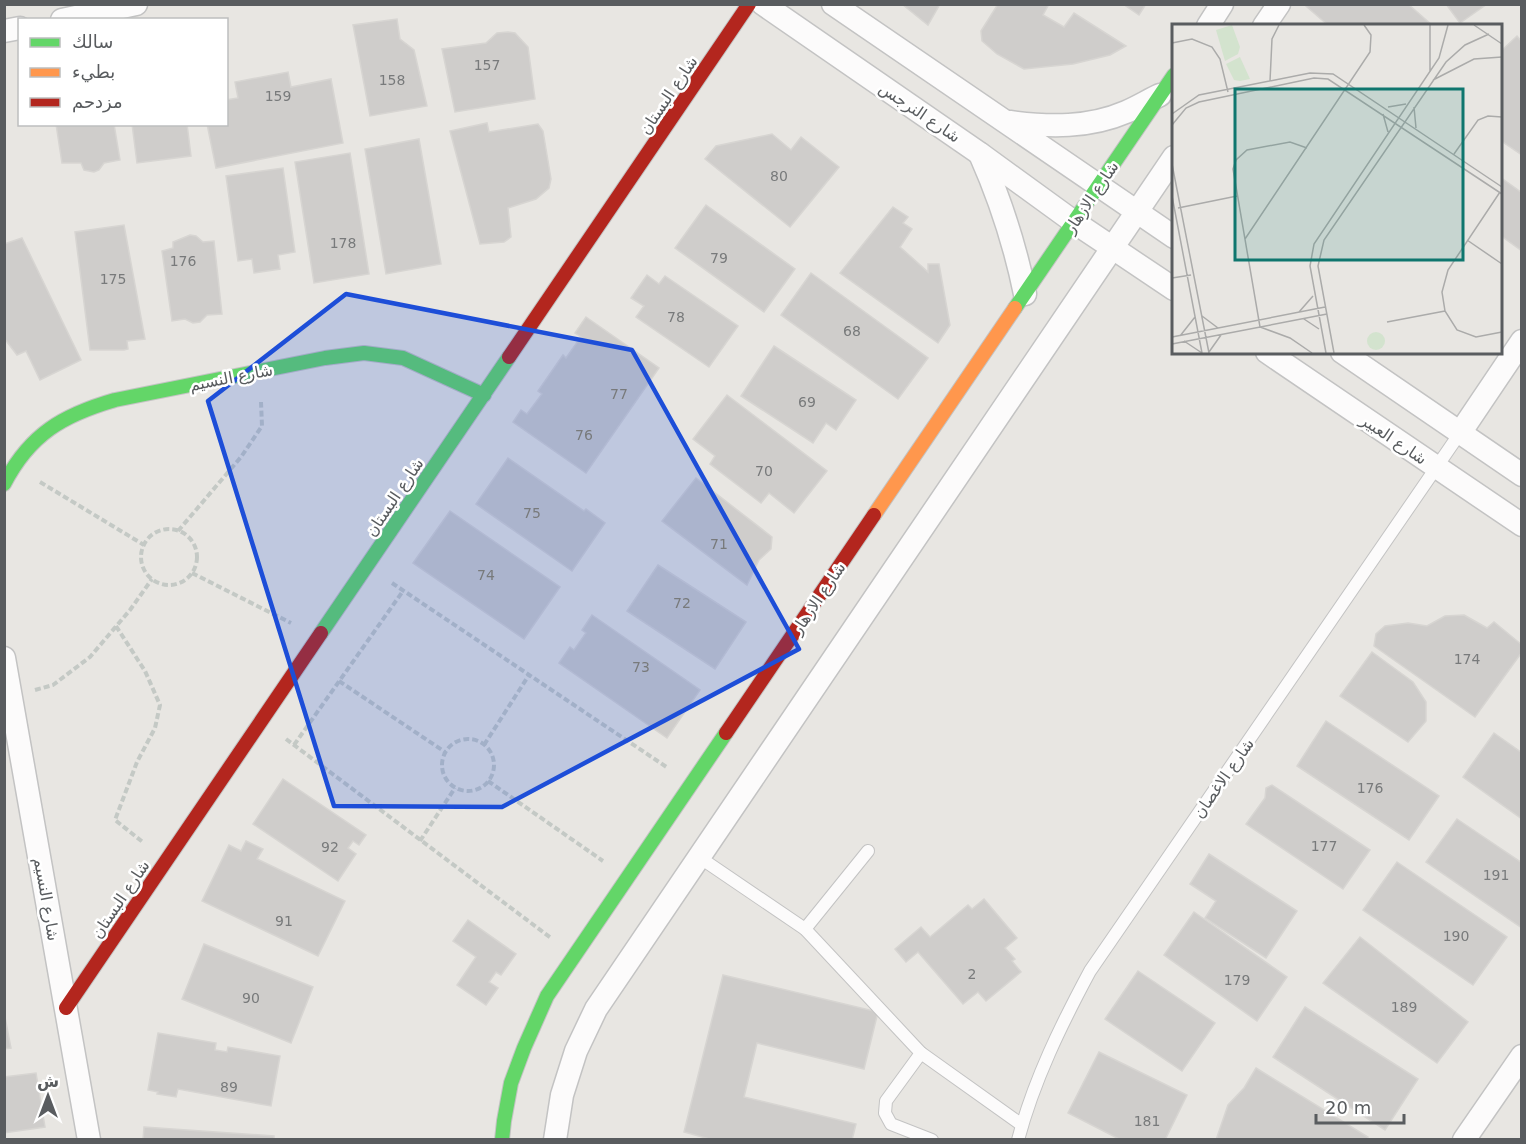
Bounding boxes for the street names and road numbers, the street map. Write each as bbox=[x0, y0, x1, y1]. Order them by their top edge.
street label: شارع البستان bbox=[635, 52, 702, 139]
street label: شارع النرجس bbox=[875, 78, 964, 147]
street label: شارع الازهار bbox=[1060, 158, 1123, 238]
street label: شارع النسيم bbox=[188, 360, 275, 396]
street label: شارع العبير bbox=[1355, 410, 1431, 469]
street label: شارع البستان bbox=[361, 454, 428, 541]
street label: شارع الازهار bbox=[787, 559, 850, 639]
street label: شارع الاغصان bbox=[1189, 735, 1259, 822]
street label: شارع النسيم bbox=[29, 856, 63, 943]
street label: شارع البستان bbox=[87, 856, 154, 943]

